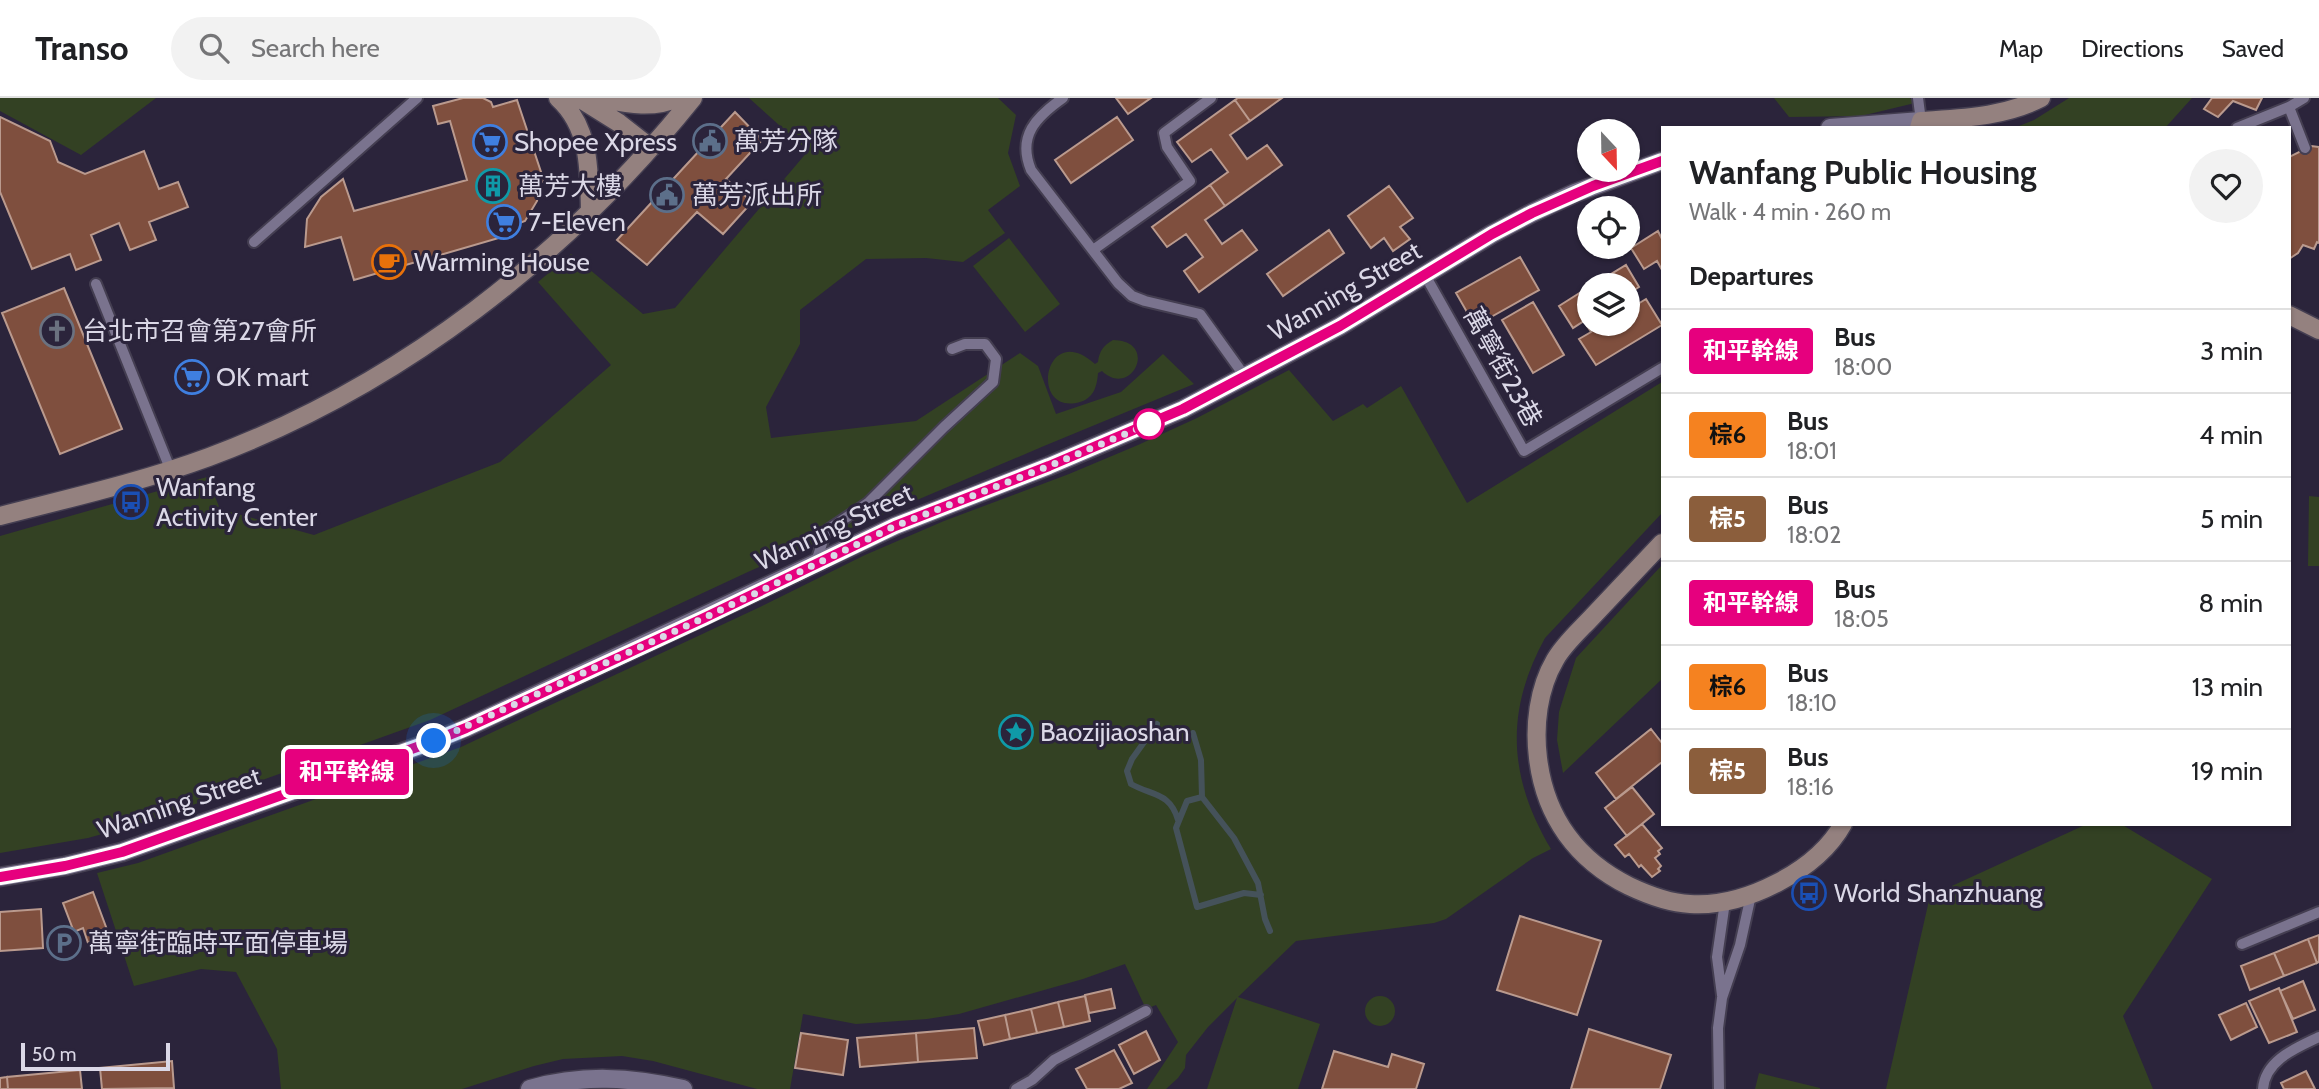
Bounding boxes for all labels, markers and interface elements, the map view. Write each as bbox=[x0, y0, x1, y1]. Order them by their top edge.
search box bbox=[171, 17, 661, 80]
text: Transo bbox=[35, 28, 129, 68]
icon: search bbox=[195, 29, 233, 67]
text: Search here bbox=[251, 32, 380, 64]
text: Map bbox=[1999, 34, 2043, 63]
text: Directions bbox=[2081, 34, 2184, 63]
text: Saved bbox=[2222, 34, 2284, 63]
north arrow bbox=[1577, 119, 1640, 182]
map controls bbox=[1577, 119, 1640, 336]
public building icon: 萬芳分隊 bbox=[691, 122, 729, 160]
supermarket icon: Shopee Xpress bbox=[471, 123, 509, 161]
place label: 萬芳分隊 bbox=[734, 125, 838, 157]
place label: Shopee Xpress bbox=[514, 126, 677, 158]
button: heart bbox=[2189, 149, 2263, 223]
text: Wanfang Public Housing bbox=[1689, 152, 2037, 192]
building icon: 萬芳大樓 bbox=[474, 167, 512, 205]
place label: 萬芳大樓 bbox=[518, 170, 622, 202]
public building icon: 萬芳派出所 bbox=[648, 176, 686, 214]
place label: 萬芳派出所 bbox=[692, 179, 822, 211]
button: locate bbox=[1577, 196, 1640, 259]
text: Walk · 4 min · 260 m bbox=[1689, 198, 1891, 226]
supermarket icon: 7-Eleven bbox=[485, 203, 523, 241]
place label: 7-Eleven bbox=[528, 206, 626, 238]
street label: Wanning Street bbox=[1263, 234, 1427, 348]
cafe icon: Warming House bbox=[370, 243, 408, 281]
place label: Warming House bbox=[414, 246, 590, 278]
text: Departures bbox=[1689, 260, 1813, 292]
button: layers bbox=[1577, 273, 1640, 336]
street label: 萬寧街23巷 bbox=[1457, 302, 1549, 432]
church icon: 台北市召會第27會所 bbox=[38, 312, 76, 350]
place label: 台北市召會第27會所 bbox=[82, 315, 317, 347]
text: Bus bbox=[1834, 321, 1875, 353]
text: 3 min bbox=[2200, 335, 2263, 367]
text: 和平幹線 bbox=[1703, 336, 1799, 365]
text: 18:00 bbox=[1834, 353, 1892, 381]
supermarket icon: OK mart bbox=[173, 358, 211, 396]
place label: OK mart bbox=[216, 361, 309, 393]
text: Bus bbox=[1787, 405, 1828, 437]
unlabelled marker bbox=[1134, 409, 1164, 439]
text: 4 min bbox=[2199, 419, 2263, 451]
text: 棕6 bbox=[1709, 420, 1746, 449]
text: 18:01 bbox=[1787, 437, 1837, 465]
place label: Wanfang Activity Center bbox=[156, 471, 318, 533]
street label: Wanning Street bbox=[750, 476, 918, 578]
bus stop icon: Wanfang Activity Center bbox=[112, 483, 150, 521]
text: Bus bbox=[1787, 489, 1828, 521]
text: 5 min bbox=[2200, 503, 2263, 535]
text: 棕5 bbox=[1709, 504, 1746, 533]
text: 18:02 bbox=[1787, 521, 1841, 549]
text: Bus bbox=[1834, 573, 1875, 605]
text: 8 min bbox=[2199, 587, 2263, 619]
text: 和平幹線 bbox=[1703, 588, 1799, 617]
text: 18:05 bbox=[1834, 605, 1889, 633]
text: Bus bbox=[1787, 657, 1828, 689]
text: 13 min bbox=[2192, 671, 2263, 703]
text: 棕6 bbox=[1709, 672, 1746, 701]
text: 18:10 bbox=[1787, 689, 1837, 717]
place icon: Baozijiaoshan bbox=[997, 713, 1035, 751]
place label: Baozijiaoshan bbox=[1040, 716, 1189, 748]
your location bbox=[416, 723, 451, 758]
text: Bus bbox=[1787, 741, 1828, 773]
line badge: 和平幹線 bbox=[298, 749, 396, 795]
text: 19 min bbox=[2191, 755, 2263, 787]
text: 棕5 bbox=[1709, 756, 1746, 785]
text: 和平幹線 bbox=[299, 757, 395, 786]
street label: Wanning Street bbox=[93, 760, 265, 846]
text: 18:16 bbox=[1787, 773, 1834, 801]
bus stop icon: World Shanzhuang bbox=[1790, 874, 1828, 912]
place label: World Shanzhuang bbox=[1834, 877, 2043, 909]
parking icon: 萬寧街臨時平面停車場 bbox=[45, 924, 83, 962]
place label: 萬寧街臨時平面停車場 bbox=[88, 927, 348, 959]
scale bar bbox=[21, 1040, 170, 1072]
text: 50 m bbox=[32, 1043, 76, 1066]

